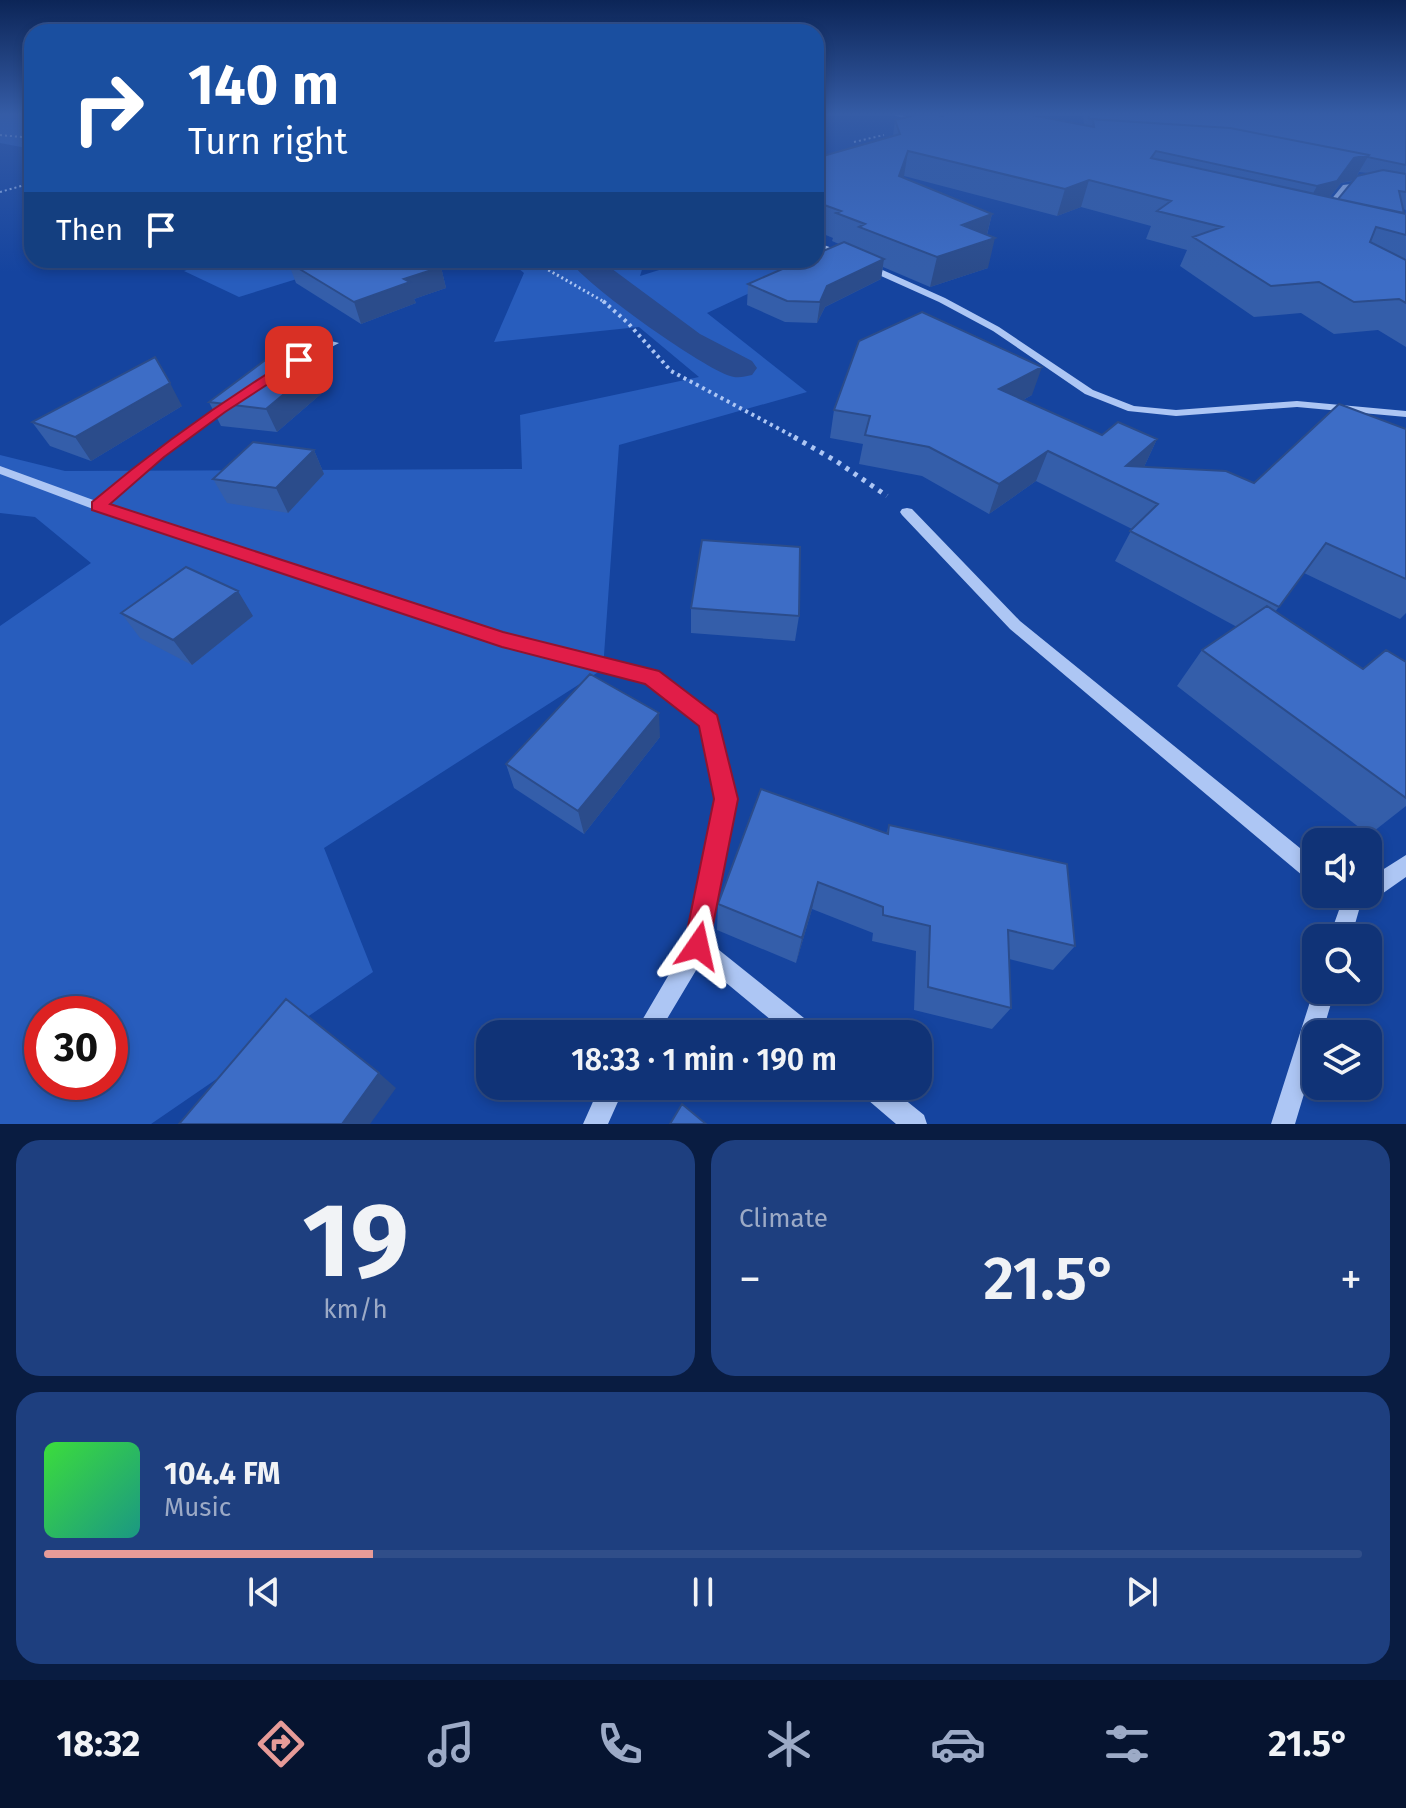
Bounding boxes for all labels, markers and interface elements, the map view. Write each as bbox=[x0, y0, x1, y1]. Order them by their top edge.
text: 140 m bbox=[188, 52, 339, 119]
icon: right bbox=[56, 56, 160, 160]
text: Turn right bbox=[188, 120, 348, 164]
icon: arrive bbox=[139, 208, 183, 252]
text: Then bbox=[56, 212, 123, 248]
pin bbox=[265, 326, 333, 394]
icon: arrive bbox=[277, 338, 321, 382]
map controls bbox=[1302, 828, 1382, 1100]
button: sound bbox=[1302, 828, 1382, 908]
position arrow bbox=[656, 904, 740, 988]
button: search bbox=[1302, 924, 1382, 1004]
speed limit sign: 30 bbox=[24, 996, 128, 1100]
button: layers bbox=[1302, 1020, 1382, 1100]
text: 18:33 · 1 min · 190 m bbox=[571, 1042, 837, 1078]
text: 19 bbox=[302, 1179, 409, 1304]
text: Climate bbox=[739, 1203, 828, 1234]
text: 21.5° bbox=[984, 1243, 1118, 1315]
text: − bbox=[739, 1253, 761, 1306]
text: + bbox=[1340, 1253, 1362, 1306]
text: km/h bbox=[323, 1294, 388, 1325]
text: 104.4 FM bbox=[164, 1456, 280, 1492]
text: Music bbox=[164, 1492, 231, 1523]
icon: previous bbox=[242, 1570, 286, 1614]
icon: pause bbox=[681, 1570, 725, 1614]
icon: next bbox=[1120, 1570, 1164, 1614]
icon: directions bbox=[253, 1716, 309, 1772]
icon: music bbox=[423, 1716, 479, 1772]
icon: phone bbox=[592, 1716, 648, 1772]
icon: climate bbox=[761, 1716, 817, 1772]
icon: car bbox=[930, 1716, 986, 1772]
icon: filters bbox=[1099, 1716, 1155, 1772]
text: 18:32 bbox=[57, 1722, 140, 1766]
text: 21.5° bbox=[1268, 1722, 1349, 1766]

